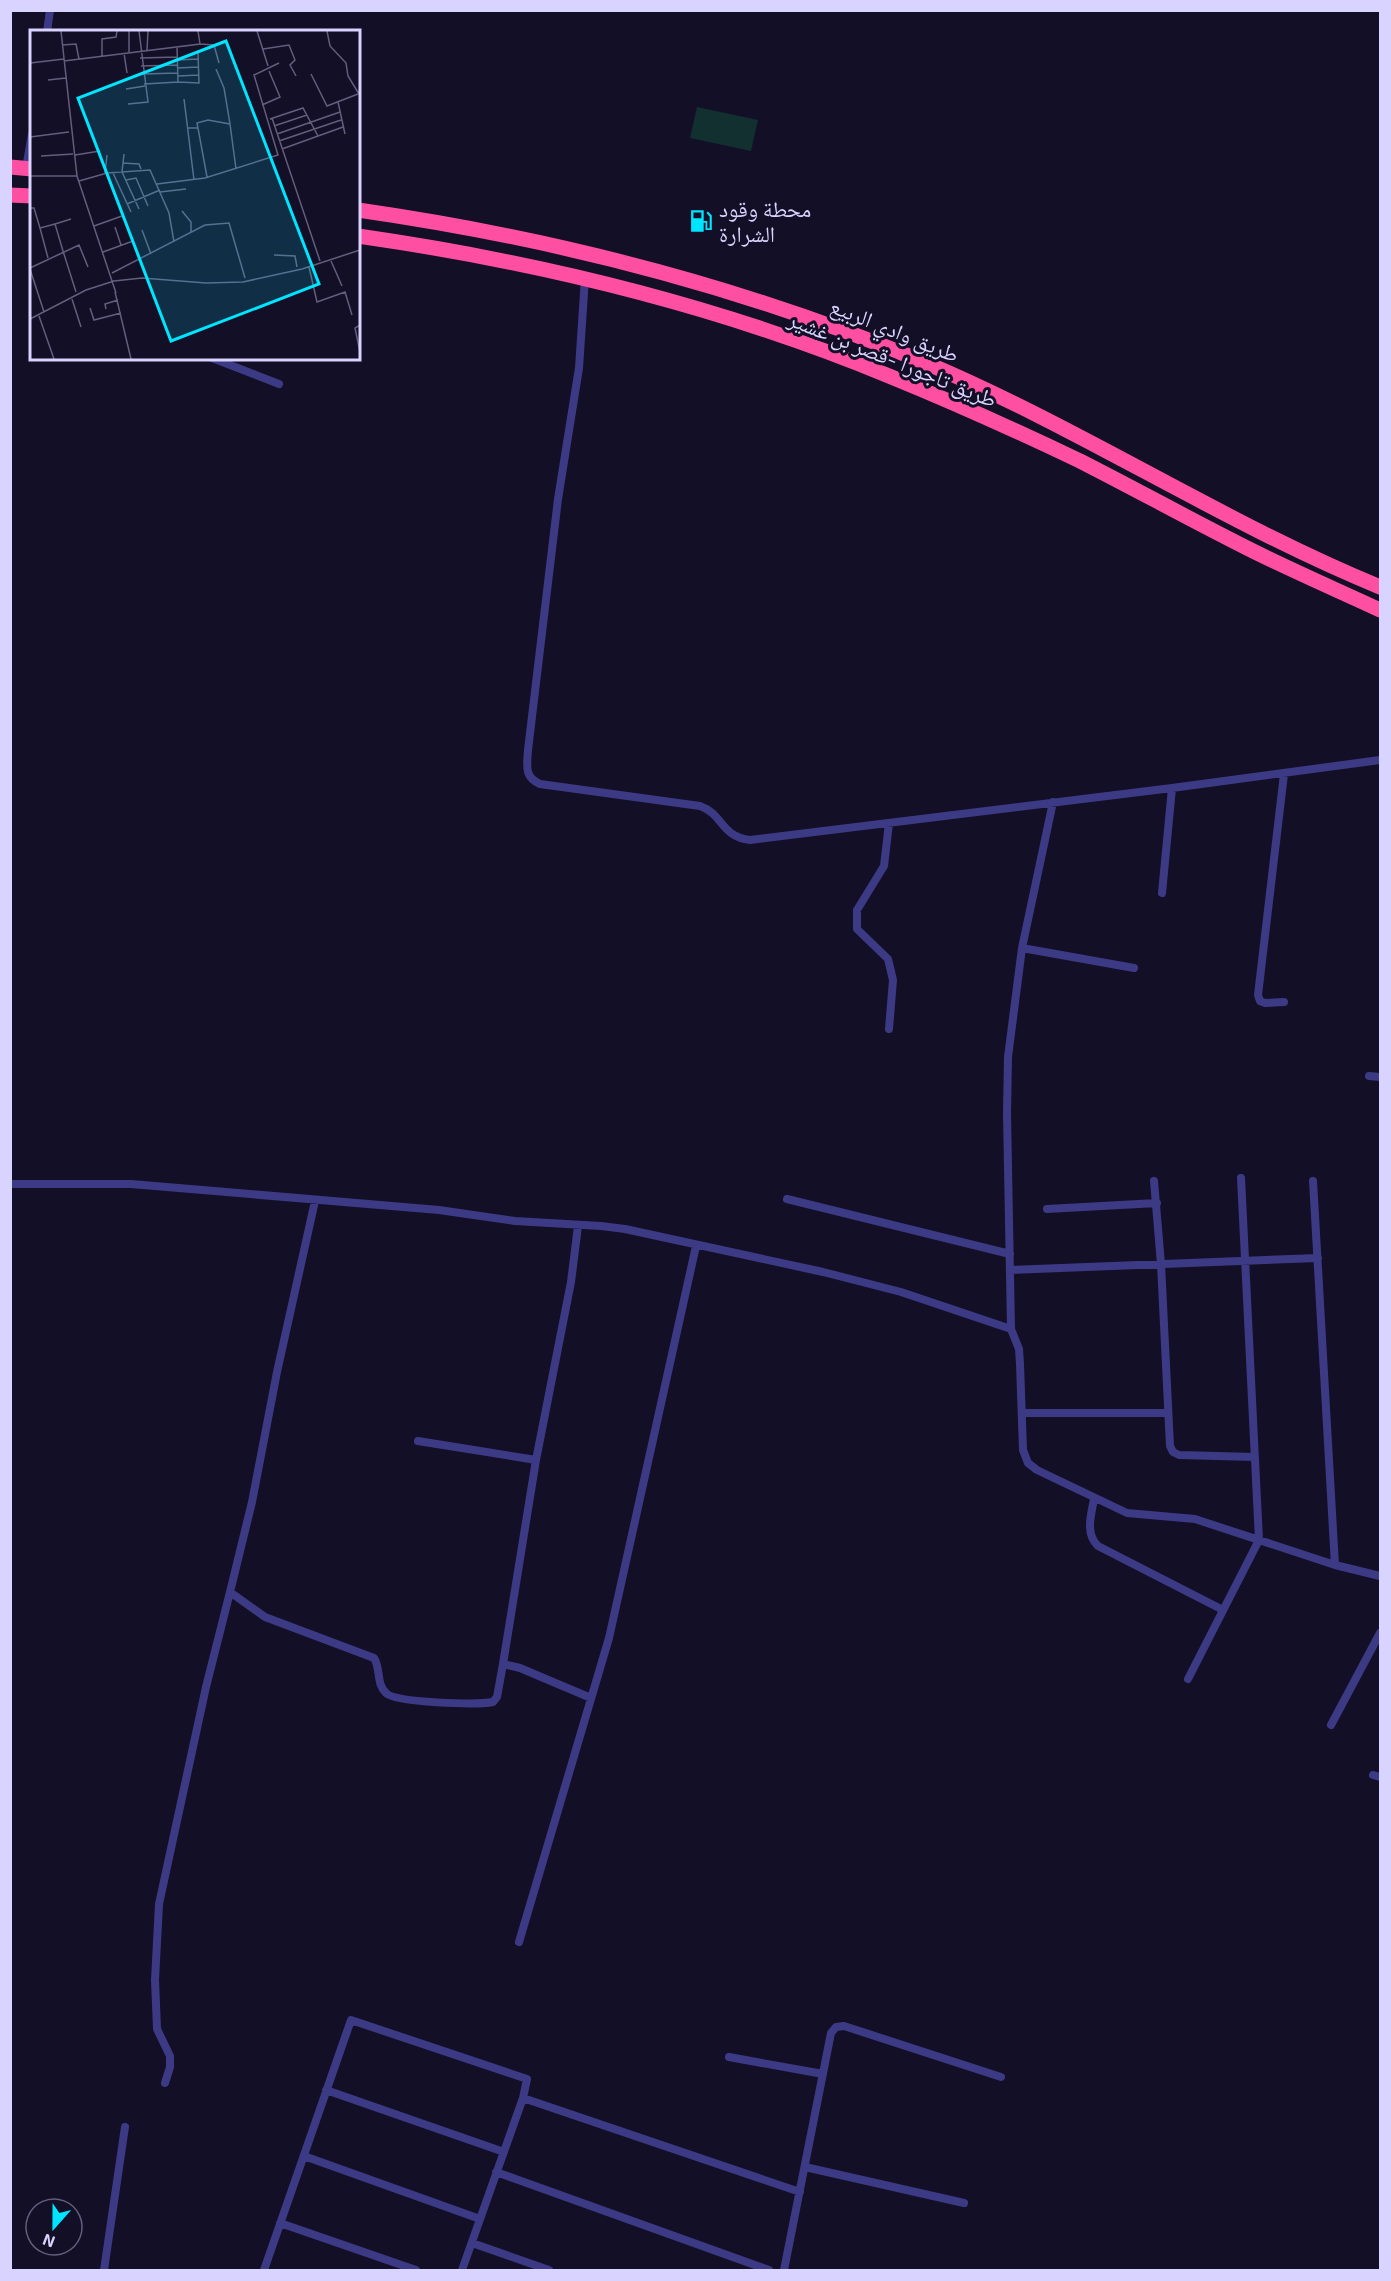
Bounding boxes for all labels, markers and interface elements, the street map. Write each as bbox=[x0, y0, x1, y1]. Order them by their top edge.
inset map bbox=[30, 30, 360, 360]
place label: محطة وقود الشرارة bbox=[719, 195, 811, 247]
fuel station icon: محطة وقود الشرارة bbox=[688, 208, 714, 234]
street label: طريق وادي الربيع bbox=[825, 291, 963, 372]
street label: طريق تاجورا -قصر بن غشير bbox=[783, 304, 1001, 414]
north arrow bbox=[24, 2197, 84, 2257]
text: N bbox=[40, 2231, 57, 2252]

